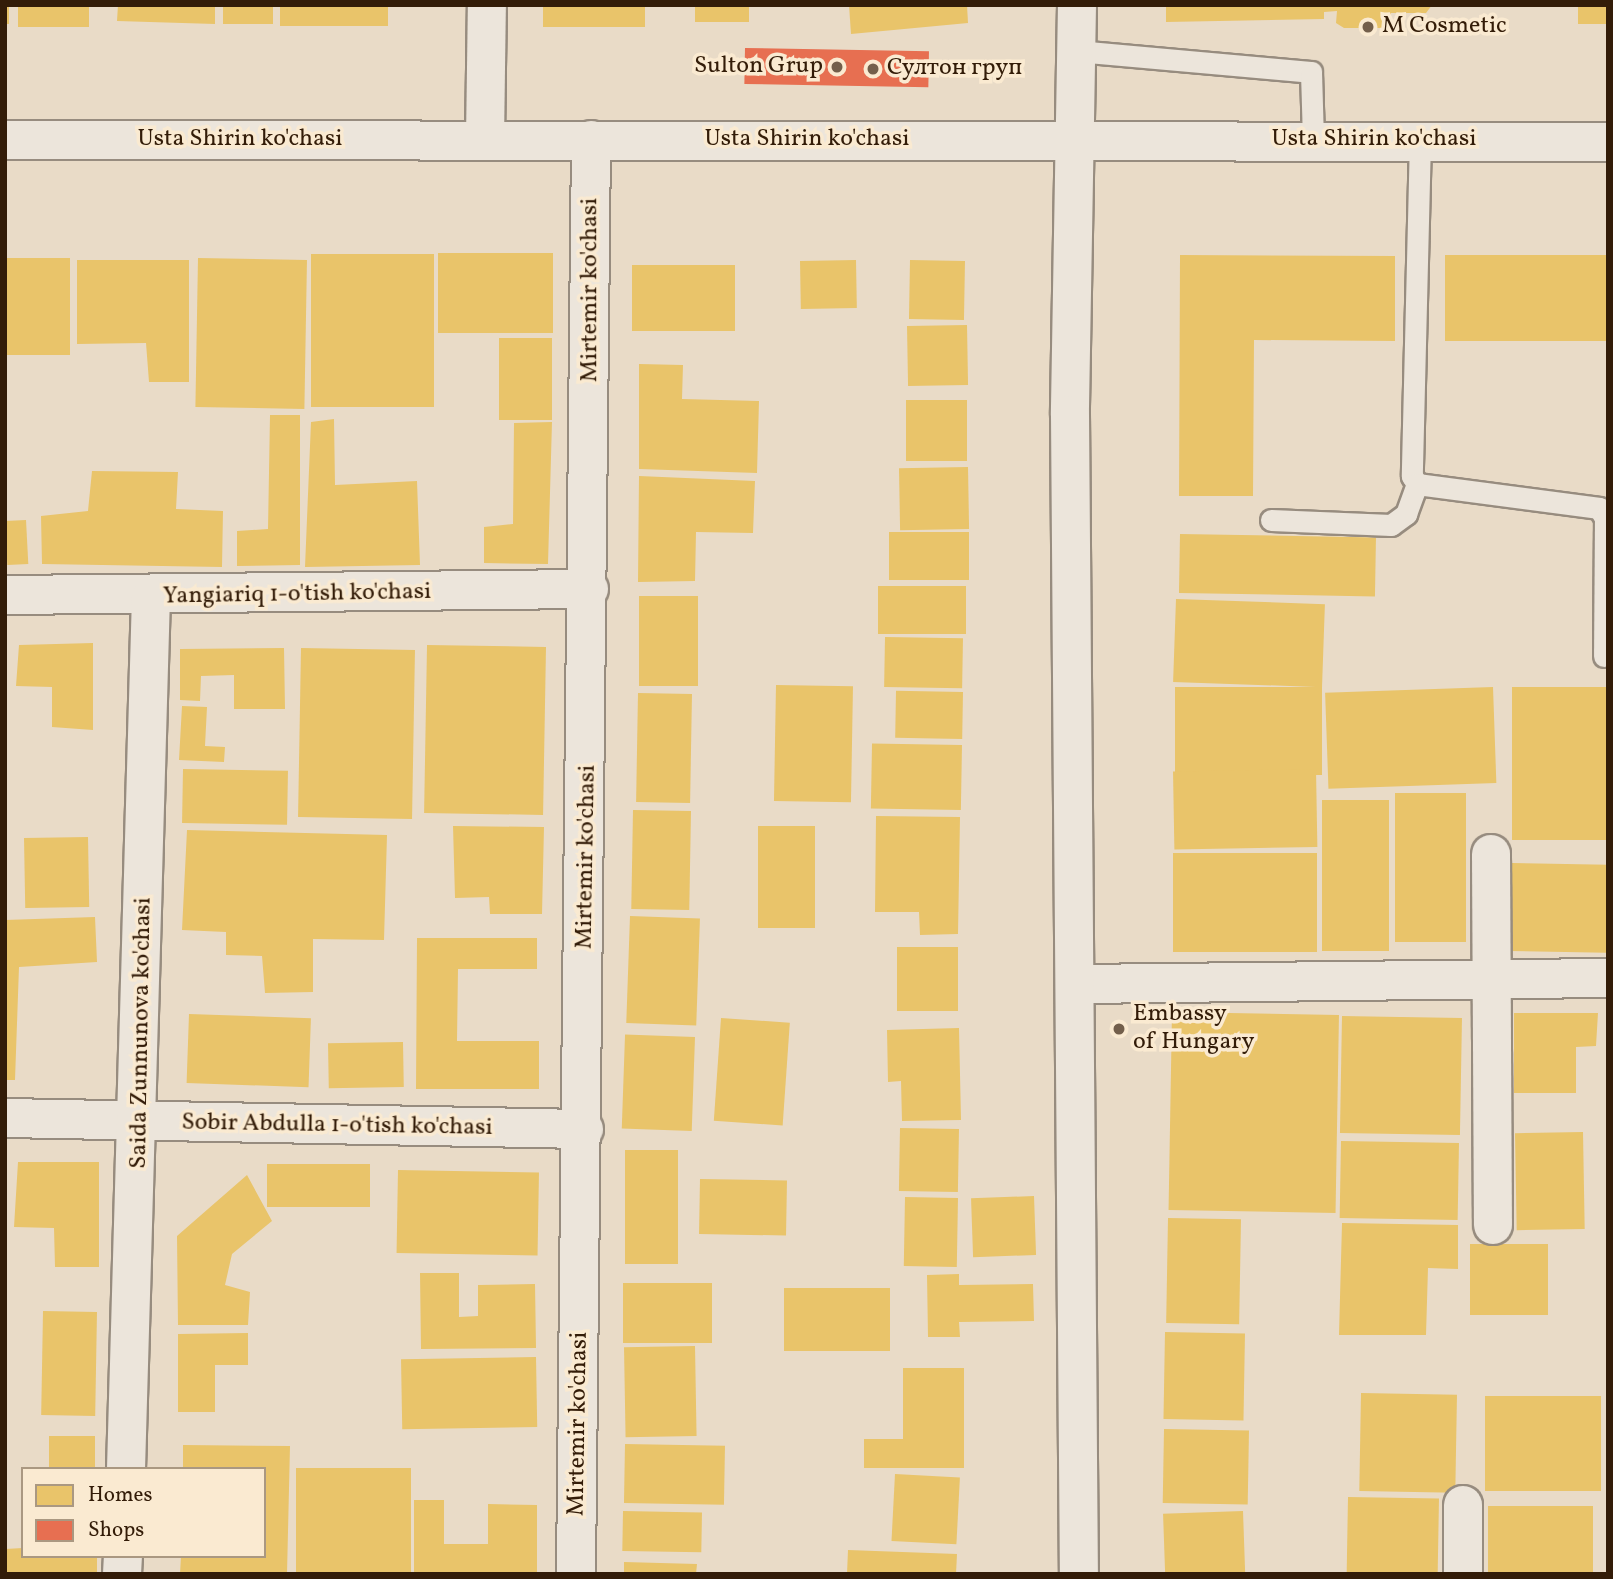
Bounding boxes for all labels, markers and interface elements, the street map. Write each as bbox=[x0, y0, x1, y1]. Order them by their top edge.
place label: M Cosmetic bbox=[1382, 13, 1507, 41]
marker: M Cosmetic bbox=[1360, 19, 1376, 35]
place label: Sulton Grup bbox=[694, 53, 823, 81]
place label: Султон груп bbox=[887, 55, 1022, 83]
marker: Sulton Grup bbox=[829, 59, 845, 75]
marker: Султон груп bbox=[865, 61, 881, 77]
street label: Usta Shirin ko'chasi bbox=[138, 126, 342, 154]
street label: Usta Shirin ko'chasi bbox=[705, 126, 909, 154]
street label: Usta Shirin ko'chasi bbox=[1272, 126, 1476, 154]
street label: Mirtemir ko'chasi bbox=[577, 198, 605, 382]
street label: Yangiariq 1-o'tish ko'chasi bbox=[163, 578, 431, 612]
street label: Mirtemir ko'chasi bbox=[571, 765, 603, 949]
street label: Saida Zunnunova ko'chasi bbox=[125, 897, 159, 1169]
place label: Embassy of Hungary bbox=[1133, 1001, 1252, 1057]
marker: Embassy of Hungary bbox=[1111, 1021, 1127, 1037]
street label: Sobir Abdulla 1-o'tish ko'chasi bbox=[181, 1109, 493, 1143]
street label: Mirtemir ko'chasi bbox=[563, 1332, 595, 1516]
legend bbox=[21, 1467, 266, 1558]
text: Homes bbox=[88, 1481, 153, 1510]
text: Shops bbox=[88, 1516, 144, 1545]

